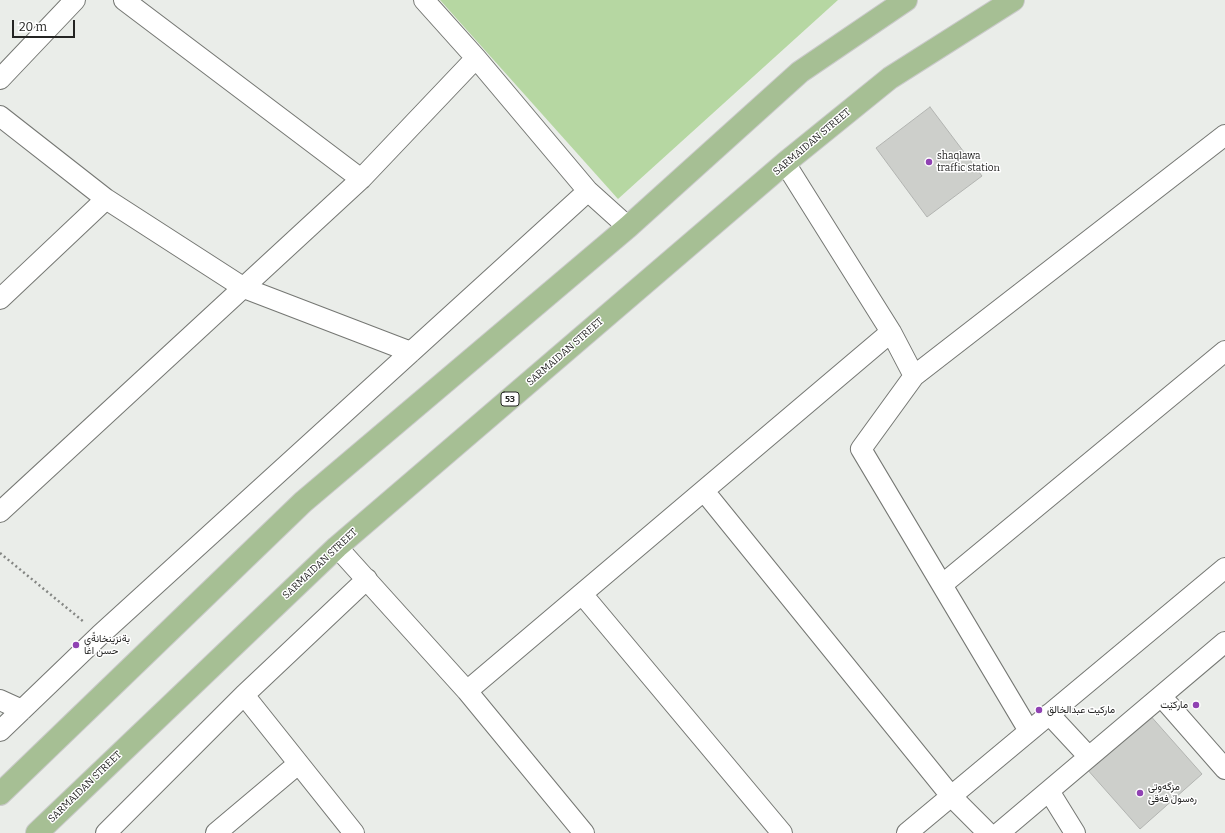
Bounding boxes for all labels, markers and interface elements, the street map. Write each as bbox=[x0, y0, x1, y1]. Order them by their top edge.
scale bar bbox=[14, 12, 77, 38]
text: 20 m bbox=[19, 20, 47, 34]
street label: SARMAIDAN STREET bbox=[771, 106, 853, 178]
place label: shaqlawa traffic station bbox=[937, 150, 1000, 174]
marker: shaqlawa traffic station bbox=[924, 157, 934, 167]
street label: SARMAIDAN STREET bbox=[524, 316, 606, 388]
road number: 53 bbox=[501, 392, 519, 406]
street label: SARMAIDAN STREET bbox=[280, 526, 360, 602]
place label: بةنزينخانةًي حسن اغا bbox=[84, 633, 130, 656]
marker: بةنزينخانةًي حسن اغا bbox=[71, 640, 81, 650]
place label: مارکێت bbox=[1160, 699, 1188, 711]
marker: مارکێت bbox=[1191, 700, 1201, 710]
place label: ماركیت عبدالخالق bbox=[1047, 704, 1115, 716]
marker: ماركیت عبدالخالق bbox=[1034, 705, 1044, 715]
street label: SARMAIDAN STREET bbox=[46, 749, 124, 825]
place label: مزگەوتی رەسوڵ فەقێ bbox=[1148, 781, 1197, 804]
marker: مزگەوتی رەسوڵ فەقێ bbox=[1135, 788, 1145, 798]

